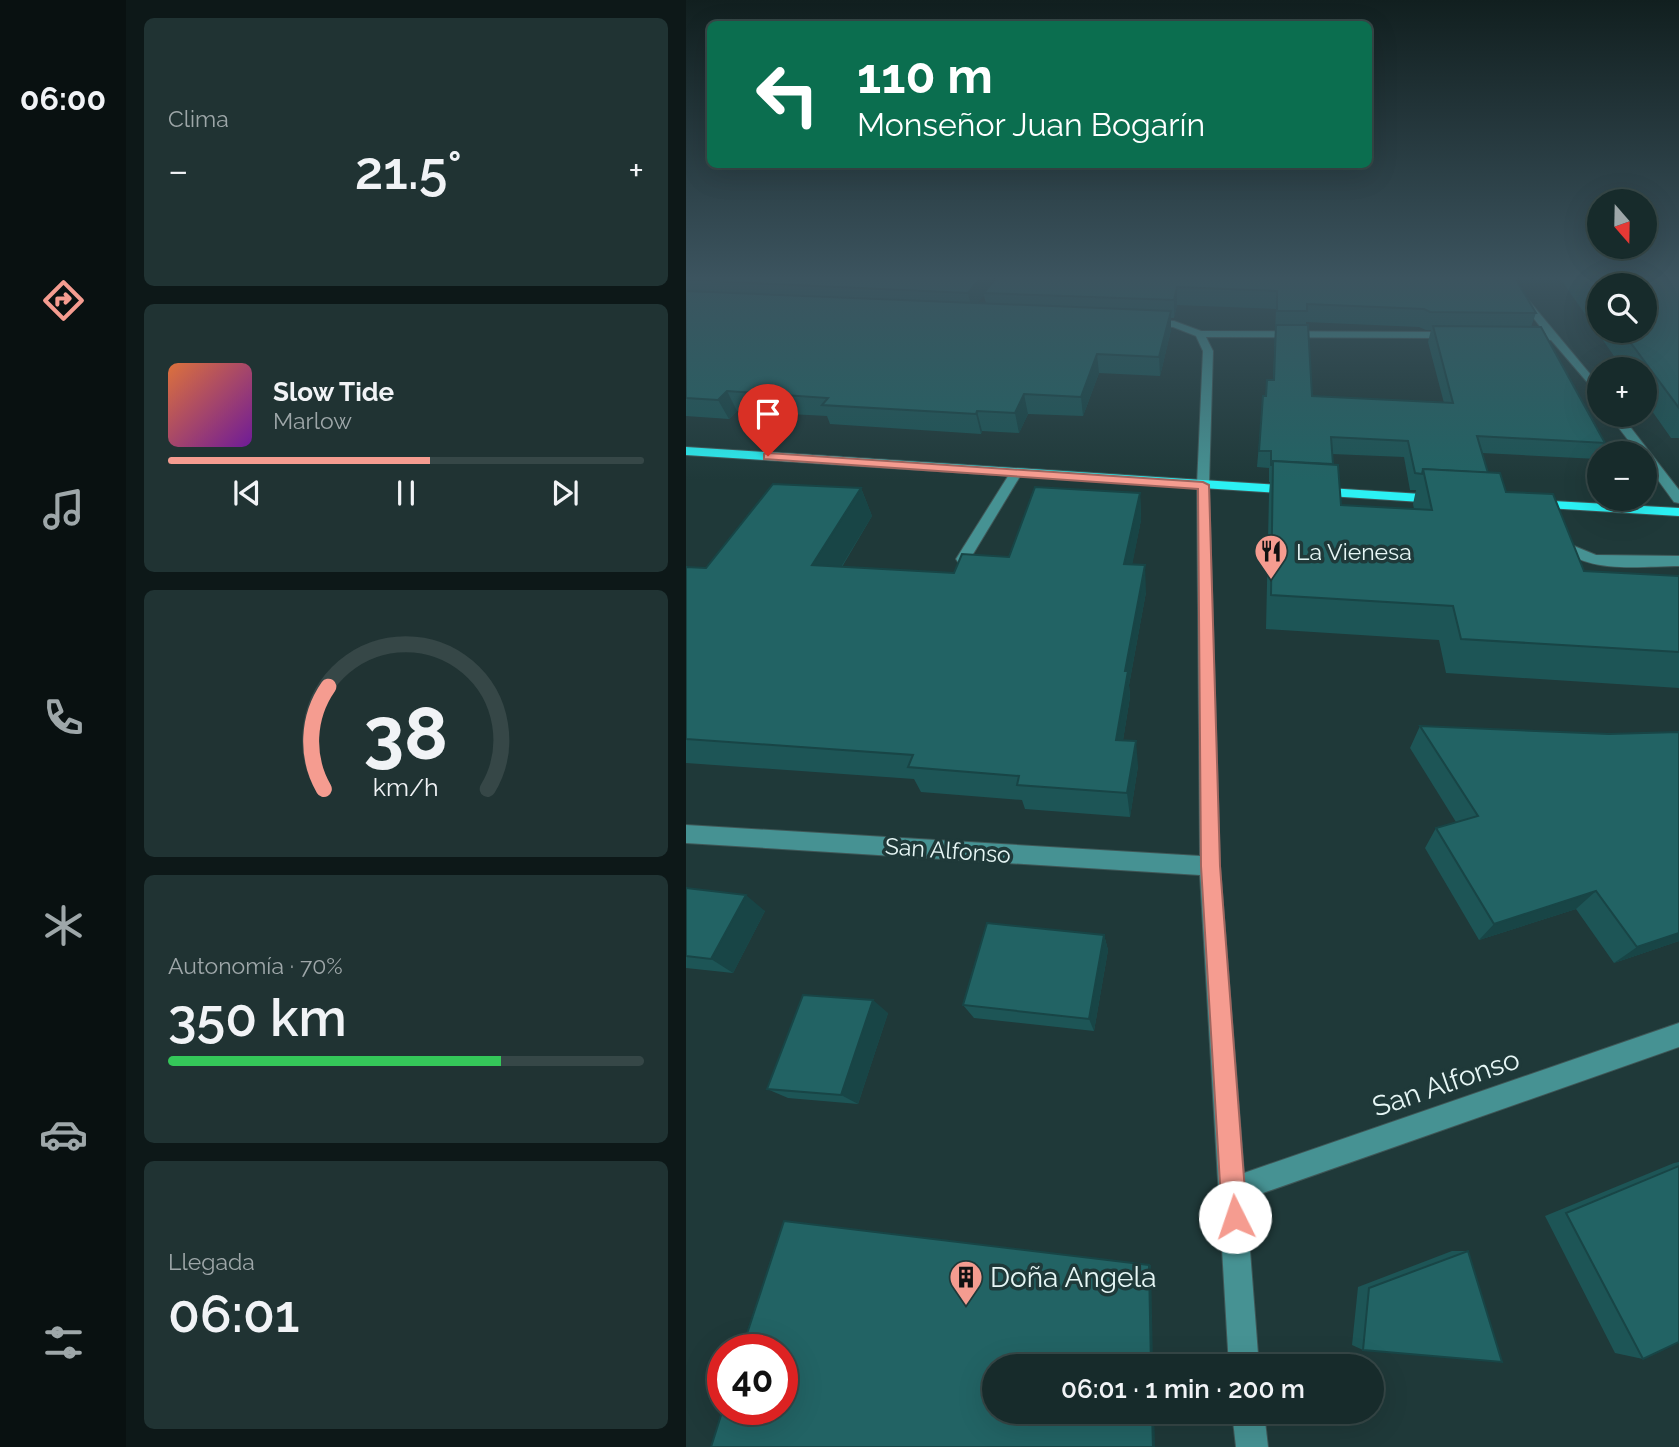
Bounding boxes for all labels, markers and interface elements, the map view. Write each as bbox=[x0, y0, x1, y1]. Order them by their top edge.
text: 110 m bbox=[857, 47, 993, 104]
icon: left bbox=[742, 49, 833, 140]
text: 06:00 bbox=[20, 80, 106, 117]
text: Clima bbox=[168, 105, 229, 132]
text: Monseñor Juan Bogarín bbox=[857, 106, 1205, 143]
text: 21.5° bbox=[355, 140, 462, 201]
text: − bbox=[168, 148, 188, 193]
text: + bbox=[628, 148, 644, 193]
north arrow bbox=[1587, 189, 1657, 259]
map controls bbox=[1587, 189, 1657, 511]
button: search bbox=[1587, 273, 1657, 343]
icon: directions bbox=[39, 276, 88, 325]
button: + bbox=[1587, 357, 1657, 427]
text: Slow Tide bbox=[273, 377, 394, 407]
pin bbox=[738, 384, 798, 456]
icon: arrive bbox=[749, 395, 787, 433]
text: Marlow bbox=[273, 407, 352, 434]
button: − bbox=[1587, 441, 1657, 511]
icon: previous bbox=[228, 474, 266, 512]
icon: pause bbox=[387, 474, 425, 512]
icon: next bbox=[546, 474, 584, 512]
icon: music bbox=[39, 485, 88, 534]
restaurant icon: La Vienesa bbox=[1252, 532, 1290, 581]
place label: La Vienesa bbox=[1296, 538, 1412, 565]
text: 38 bbox=[364, 692, 448, 777]
icon: phone bbox=[39, 693, 88, 742]
text: km/h bbox=[373, 772, 439, 802]
street label: San Alfonso bbox=[884, 832, 1012, 868]
icon: climate bbox=[39, 901, 88, 950]
text: Autonomía · 70% bbox=[168, 952, 343, 979]
text: 350 km bbox=[168, 987, 347, 1048]
street label: San Alfonso bbox=[1368, 1042, 1524, 1124]
icon: car bbox=[39, 1110, 88, 1159]
position arrow bbox=[1198, 1180, 1272, 1254]
text: Llegada bbox=[168, 1248, 255, 1275]
building icon: Doña Angela bbox=[947, 1258, 985, 1307]
place label: Doña Angela bbox=[990, 1261, 1156, 1294]
text: 06:01 bbox=[168, 1283, 300, 1344]
icon: filters bbox=[39, 1318, 88, 1367]
speed limit sign: 40 bbox=[707, 1334, 798, 1425]
text: 06:01 · 1 min · 200 m bbox=[1061, 1374, 1305, 1404]

